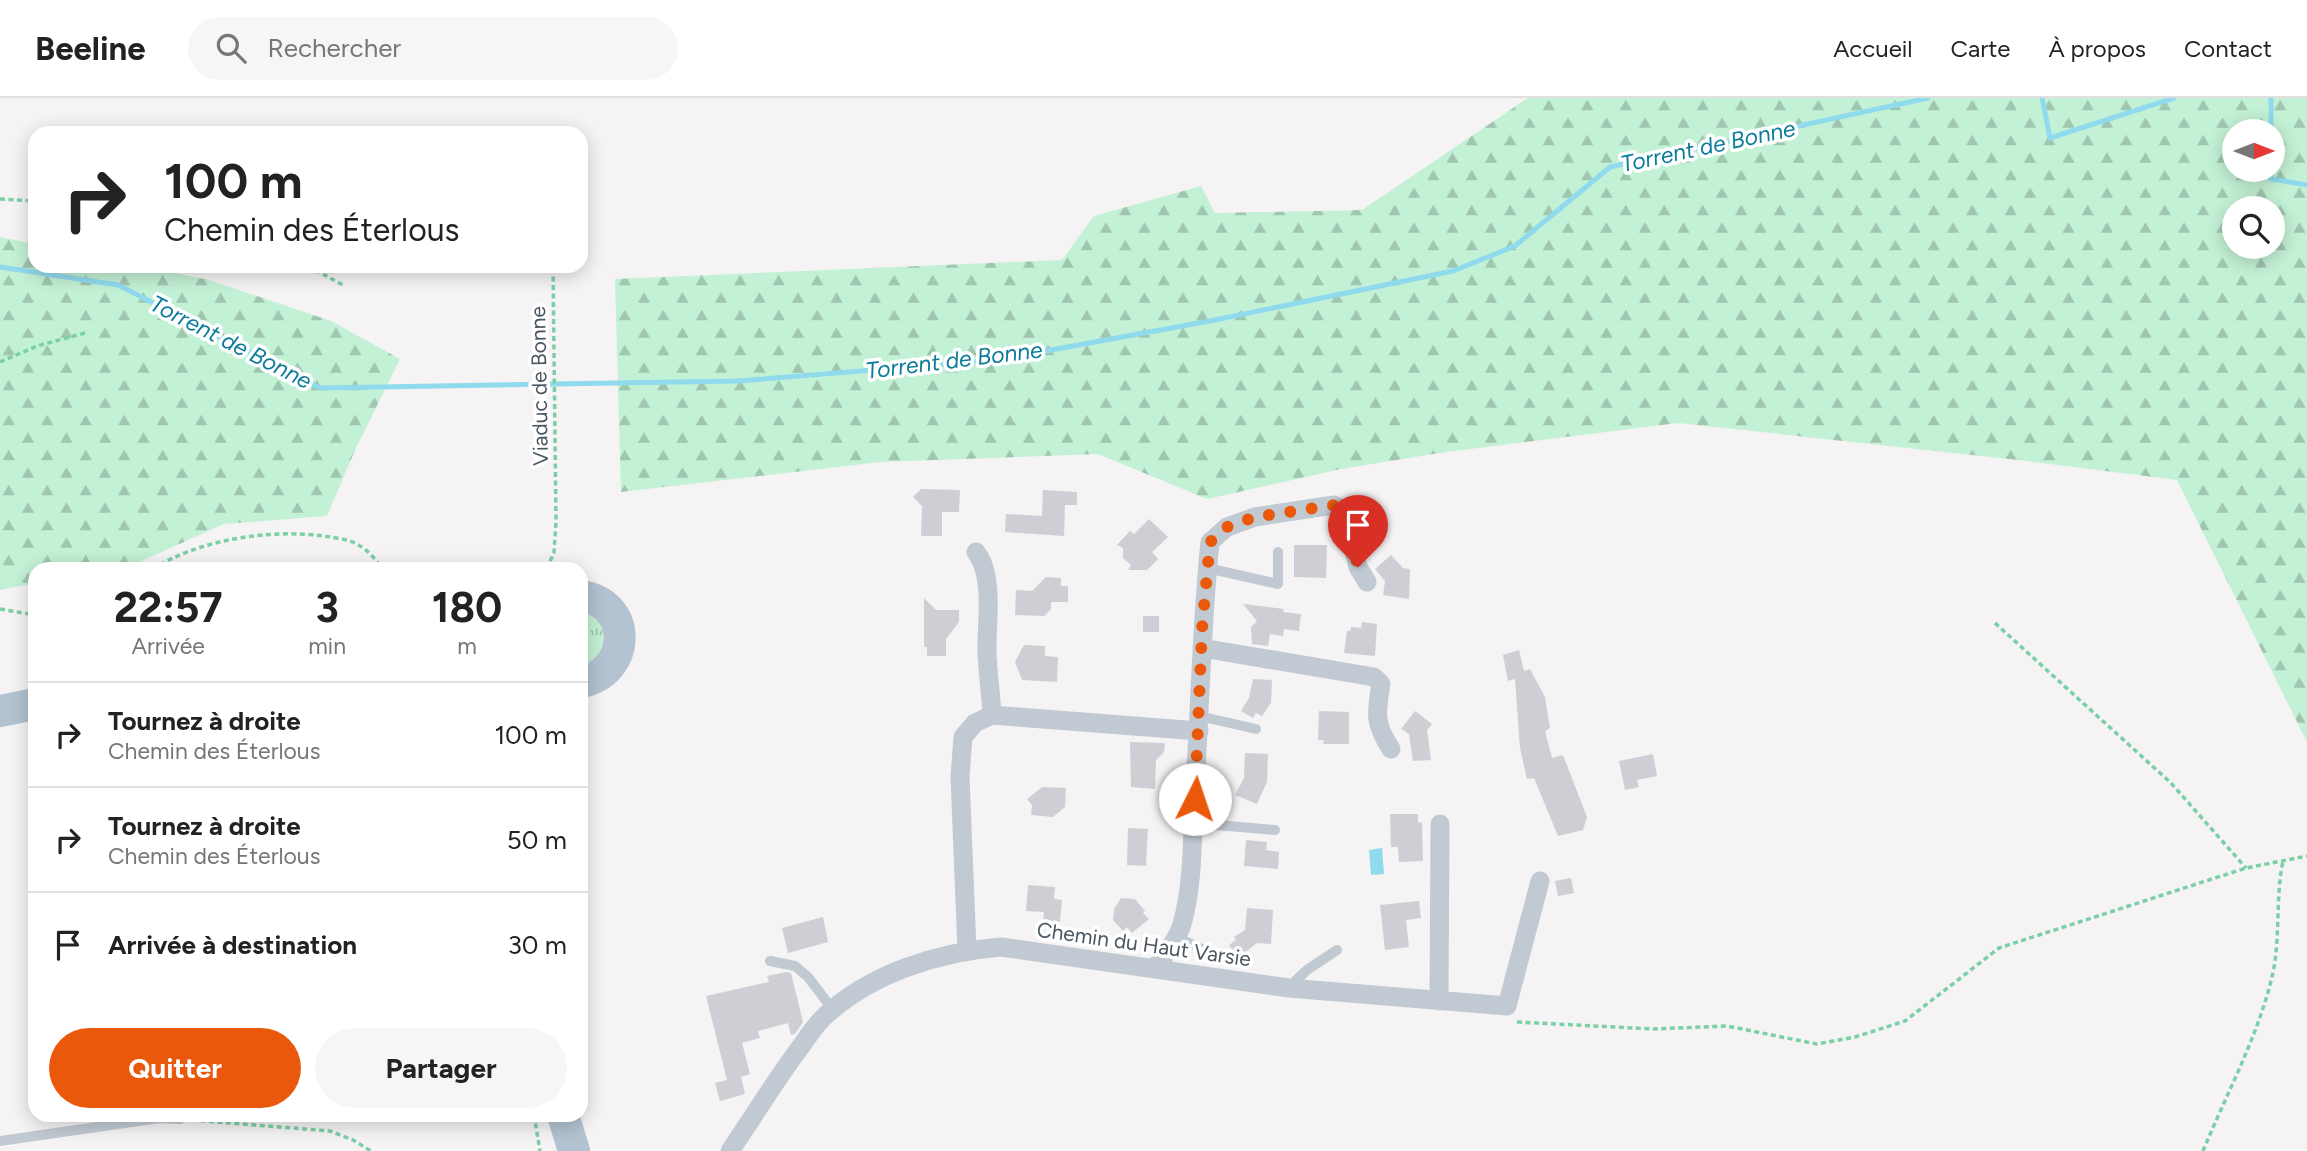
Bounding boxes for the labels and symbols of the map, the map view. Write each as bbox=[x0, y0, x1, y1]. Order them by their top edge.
water label: Torrent de Bonne bbox=[1618, 114, 1798, 178]
north arrow bbox=[2222, 119, 2286, 182]
water label: Torrent de Bonne bbox=[145, 289, 317, 395]
street label: Viaduc de Bonne bbox=[525, 306, 553, 466]
water label: Torrent de Bonne bbox=[864, 335, 1044, 385]
pin bbox=[1328, 495, 1388, 567]
position arrow bbox=[1158, 762, 1232, 836]
street label: Chemin du Haut Varsie bbox=[1035, 917, 1253, 971]

